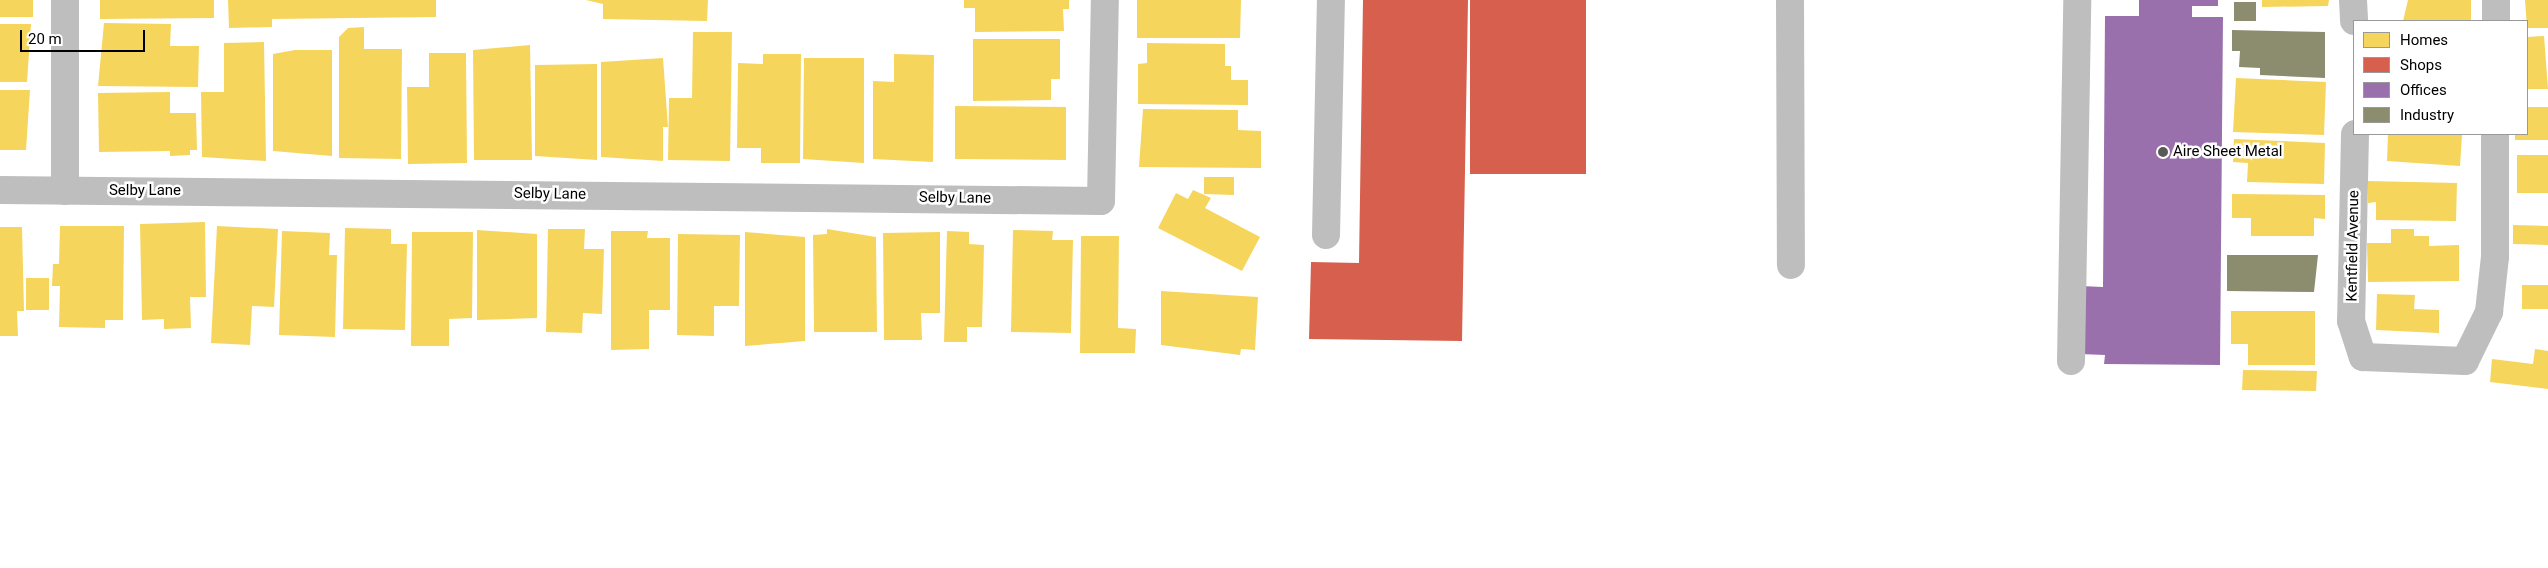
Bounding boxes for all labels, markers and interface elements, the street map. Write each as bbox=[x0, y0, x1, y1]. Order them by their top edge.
scale bar bbox=[22, 20, 148, 52]
legend bbox=[2353, 20, 2528, 135]
text: 20 m bbox=[28, 30, 62, 48]
text: Homes bbox=[2400, 31, 2448, 49]
text: Shops bbox=[2400, 56, 2442, 74]
text: Offices bbox=[2400, 81, 2447, 99]
text: Industry bbox=[2400, 106, 2454, 124]
place label: Aire Sheet Metal bbox=[2173, 143, 2283, 161]
marker: Aire Sheet Metal bbox=[2157, 146, 2169, 158]
street label: Selby Lane bbox=[109, 182, 181, 200]
street label: Selby Lane bbox=[514, 184, 586, 204]
street label: Selby Lane bbox=[919, 188, 991, 208]
street label: Kentfield Avenue bbox=[2343, 190, 2363, 302]

